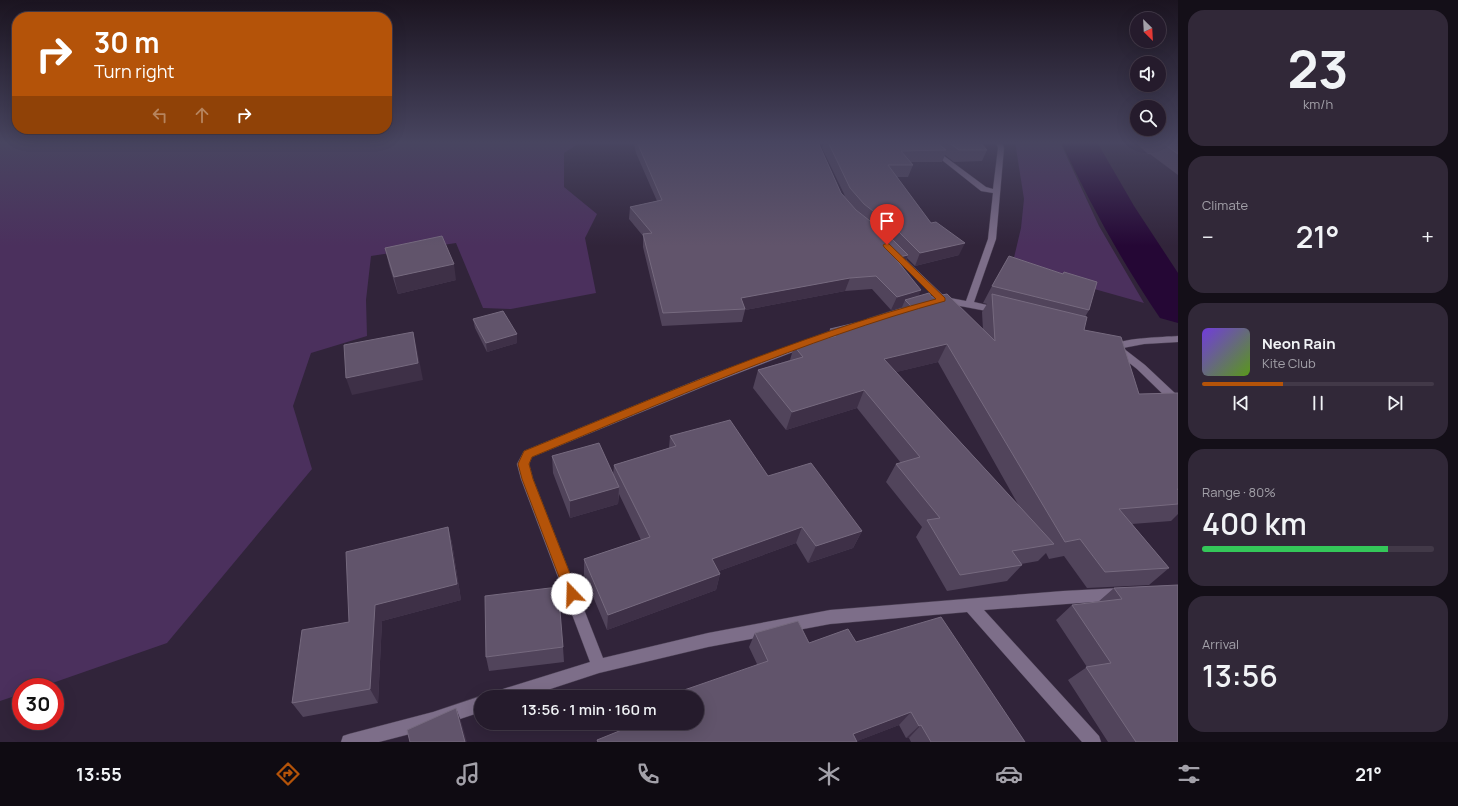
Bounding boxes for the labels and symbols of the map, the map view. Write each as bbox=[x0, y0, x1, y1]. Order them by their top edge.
north arrow bbox=[1130, 12, 1166, 48]
pin bbox=[870, 204, 904, 245]
position arrow bbox=[551, 573, 593, 615]
speed limit sign: 30 bbox=[12, 678, 64, 730]

